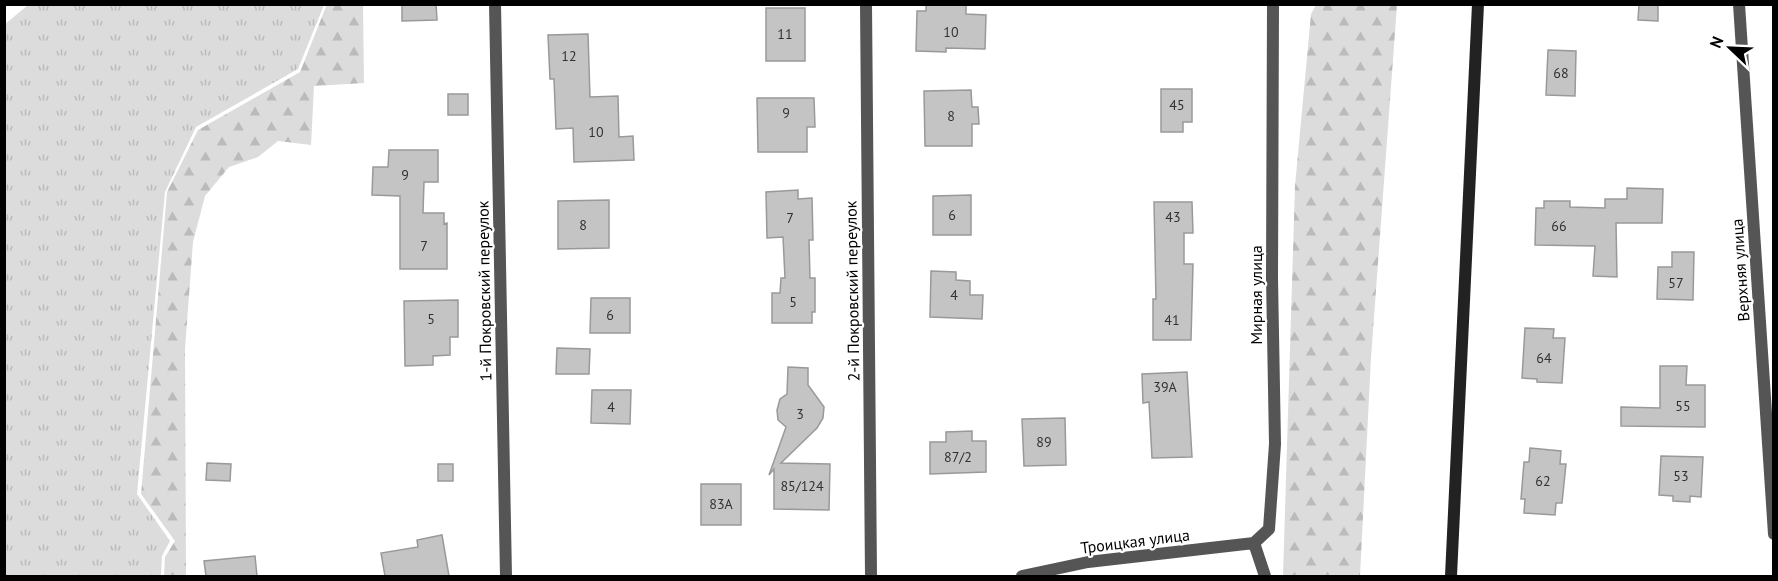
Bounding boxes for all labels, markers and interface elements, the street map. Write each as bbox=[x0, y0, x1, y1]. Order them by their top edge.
north arrow bbox=[1700, 18, 1760, 78]
house number: 10 bbox=[943, 23, 959, 41]
house number: 11 bbox=[777, 25, 793, 43]
text: N bbox=[1705, 33, 1727, 51]
house number: 12 bbox=[561, 47, 577, 65]
house number: 68 bbox=[1553, 64, 1569, 82]
house number: 45 bbox=[1169, 96, 1185, 114]
house number: 9 bbox=[782, 104, 790, 122]
house number: 8 bbox=[947, 107, 955, 125]
house number: 10 bbox=[588, 123, 604, 141]
house number: 9 bbox=[401, 166, 409, 184]
street label: 1-й Покровский переулок bbox=[472, 200, 496, 382]
street label: 2-й Покровский переулок bbox=[840, 200, 864, 382]
house number: 6 bbox=[948, 206, 956, 224]
house number: 43 bbox=[1165, 208, 1181, 226]
house number: 7 bbox=[786, 209, 794, 227]
house number: 8 bbox=[579, 216, 587, 234]
house number: 66 bbox=[1551, 217, 1567, 235]
street label: Верхняя улица bbox=[1726, 218, 1754, 322]
house number: 7 bbox=[420, 237, 428, 255]
street label: Мирная улица bbox=[1246, 245, 1266, 345]
house number: 57 bbox=[1668, 274, 1684, 292]
house number: 4 bbox=[950, 286, 958, 304]
house number: 5 bbox=[789, 293, 797, 311]
house number: 6 bbox=[606, 306, 614, 324]
house number: 5 bbox=[427, 310, 435, 328]
house number: 41 bbox=[1164, 311, 1180, 329]
house number: 64 bbox=[1536, 349, 1552, 367]
house number: 39А bbox=[1153, 378, 1178, 396]
house number: 55 bbox=[1675, 397, 1691, 415]
house number: 4 bbox=[607, 398, 615, 416]
house number: 3 bbox=[796, 405, 804, 423]
house number: 89 bbox=[1036, 433, 1052, 451]
house number: 87/2 bbox=[944, 448, 972, 466]
house number: 53 bbox=[1673, 467, 1689, 485]
house number: 62 bbox=[1535, 472, 1551, 490]
house number: 85/124 bbox=[780, 477, 824, 495]
house number: 83А bbox=[709, 495, 734, 513]
street label: Троицкая улица bbox=[1079, 524, 1191, 558]

